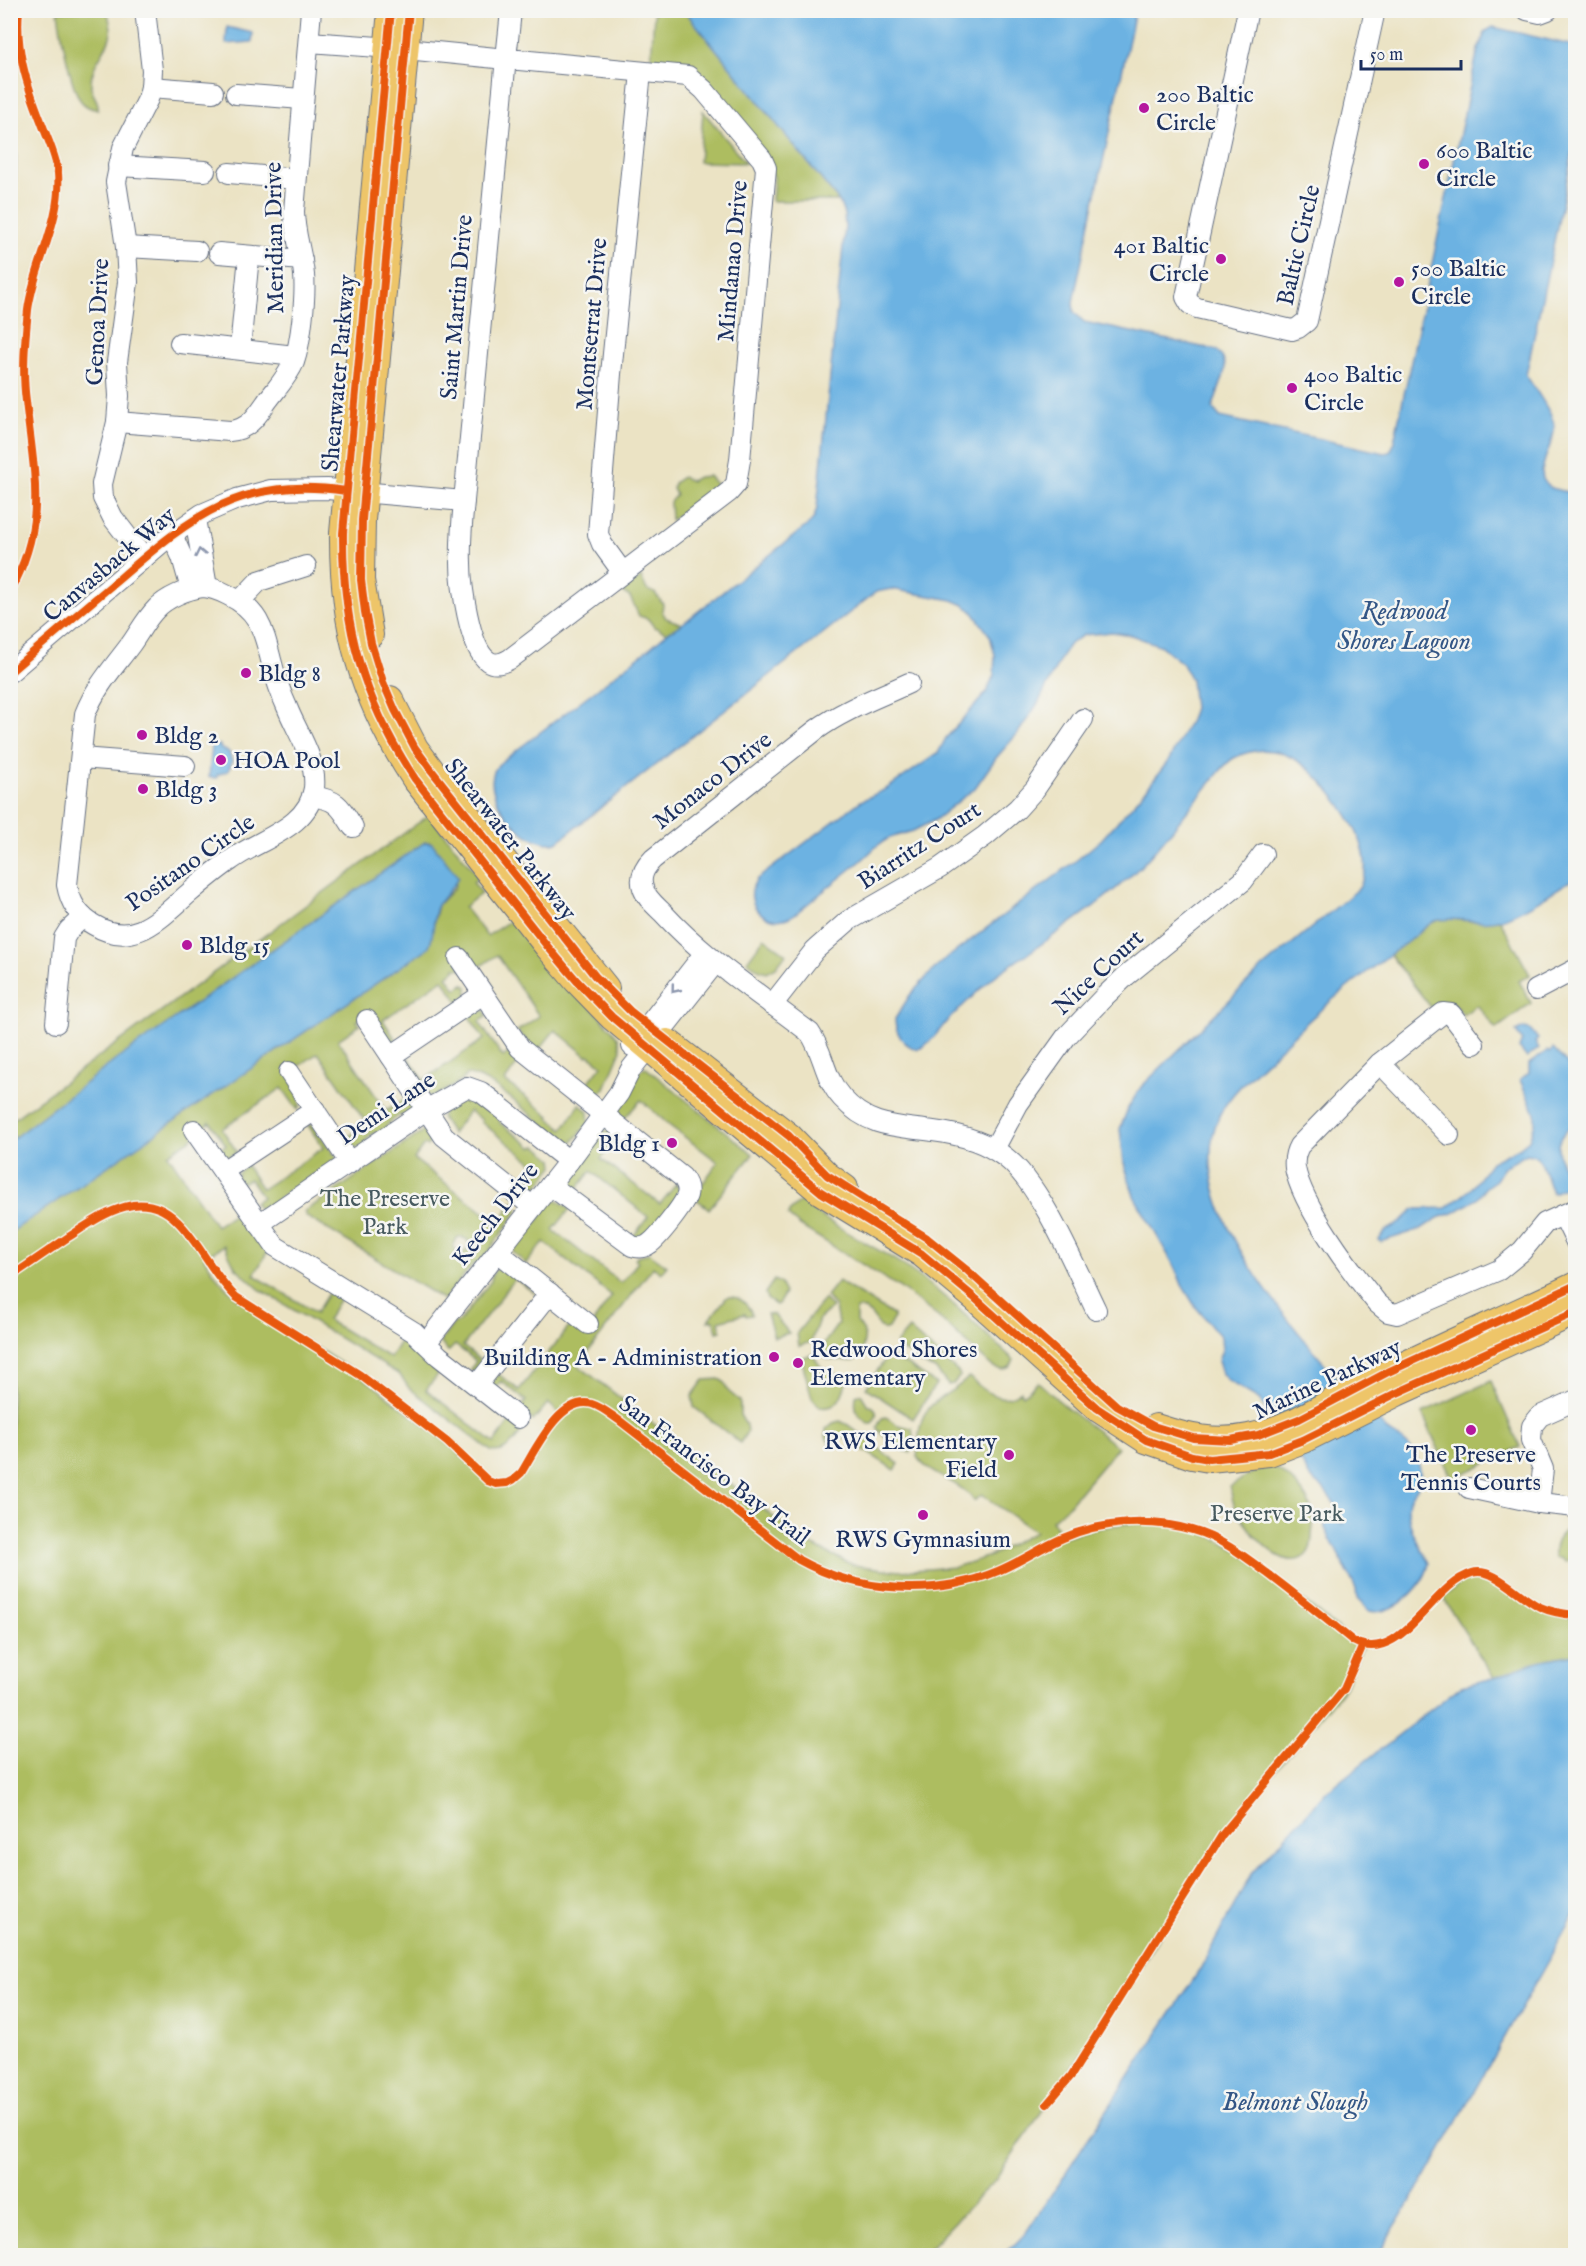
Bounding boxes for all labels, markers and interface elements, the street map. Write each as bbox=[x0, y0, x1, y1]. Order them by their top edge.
scale bar bbox=[1361, 33, 1462, 71]
text: 50 m bbox=[1370, 44, 1403, 67]
place label: 200 Baltic Circle bbox=[1156, 80, 1254, 139]
marker: 200 Baltic Circle bbox=[1137, 101, 1151, 115]
place label: 600 Baltic Circle bbox=[1436, 136, 1533, 195]
marker: 600 Baltic Circle bbox=[1417, 157, 1431, 171]
street label: Meridian Drive bbox=[259, 162, 292, 314]
street label: Mindanao Drive bbox=[711, 179, 756, 343]
street label: Baltic Circle bbox=[1271, 182, 1328, 309]
street label: Saint Martin Drive bbox=[434, 213, 481, 401]
place label: 401 Baltic Circle bbox=[1114, 231, 1209, 290]
street label: Montserrat Drive bbox=[570, 237, 615, 412]
marker: 401 Baltic Circle bbox=[1214, 252, 1228, 266]
place label: 500 Baltic Circle bbox=[1411, 254, 1506, 313]
street label: Genoa Drive bbox=[80, 258, 117, 386]
street label: Shearwater Parkway bbox=[315, 273, 364, 473]
marker: 500 Baltic Circle bbox=[1392, 275, 1406, 289]
place label: 400 Baltic Circle bbox=[1304, 360, 1402, 419]
marker: 400 Baltic Circle bbox=[1285, 381, 1299, 395]
street label: Canvasback Way bbox=[37, 500, 183, 630]
one-way arrow bbox=[194, 548, 207, 558]
water label: Redwood Shores Lagoon bbox=[1337, 595, 1471, 659]
place label: Bldg 8 bbox=[258, 659, 321, 690]
marker: Bldg 8 bbox=[239, 666, 253, 680]
place label: Bldg 2 bbox=[154, 721, 219, 752]
street label: Monaco Drive bbox=[647, 725, 779, 837]
marker: Bldg 2 bbox=[135, 728, 149, 742]
place label: HOA Pool bbox=[233, 746, 340, 777]
street label: Shearwater Parkway bbox=[437, 752, 583, 928]
marker: HOA Pool bbox=[214, 753, 228, 767]
place label: Bldg 3 bbox=[155, 775, 217, 806]
marker: Bldg 3 bbox=[136, 782, 150, 796]
street label: Biarritz Court bbox=[852, 795, 987, 898]
street label: Positano Circle bbox=[120, 807, 262, 919]
street label: Nice Court bbox=[1047, 923, 1151, 1023]
place label: Bldg 15 bbox=[199, 931, 270, 962]
marker: Bldg 15 bbox=[180, 938, 194, 952]
one-way arrow bbox=[672, 983, 683, 994]
street label: Demi Lane bbox=[332, 1065, 442, 1153]
place label: Bldg 1 bbox=[598, 1129, 660, 1160]
marker: Bldg 1 bbox=[665, 1136, 679, 1150]
street label: Keech Drive bbox=[446, 1157, 546, 1273]
park label: The Preserve Park bbox=[320, 1184, 450, 1243]
street label: Marine Parkway bbox=[1248, 1332, 1407, 1428]
place label: Redwood Shores Elementary bbox=[810, 1335, 977, 1394]
place label: Building A - Administration bbox=[483, 1343, 762, 1374]
marker: Building A - Administration bbox=[767, 1350, 781, 1364]
marker: Redwood Shores Elementary bbox=[791, 1356, 805, 1370]
street label: San Francisco Bay Trail bbox=[612, 1389, 816, 1554]
marker: The Preserve Tennis Courts bbox=[1464, 1423, 1478, 1437]
place label: RWS Elementary Field bbox=[824, 1427, 997, 1486]
place label: The Preserve Tennis Courts bbox=[1401, 1440, 1541, 1499]
marker: RWS Elementary Field bbox=[1002, 1448, 1016, 1462]
park label: Preserve Park bbox=[1210, 1499, 1344, 1530]
marker: RWS Gymnasium bbox=[916, 1508, 930, 1522]
place label: RWS Gymnasium bbox=[835, 1525, 1011, 1556]
water label: Belmont Slough bbox=[1222, 2086, 1368, 2120]

